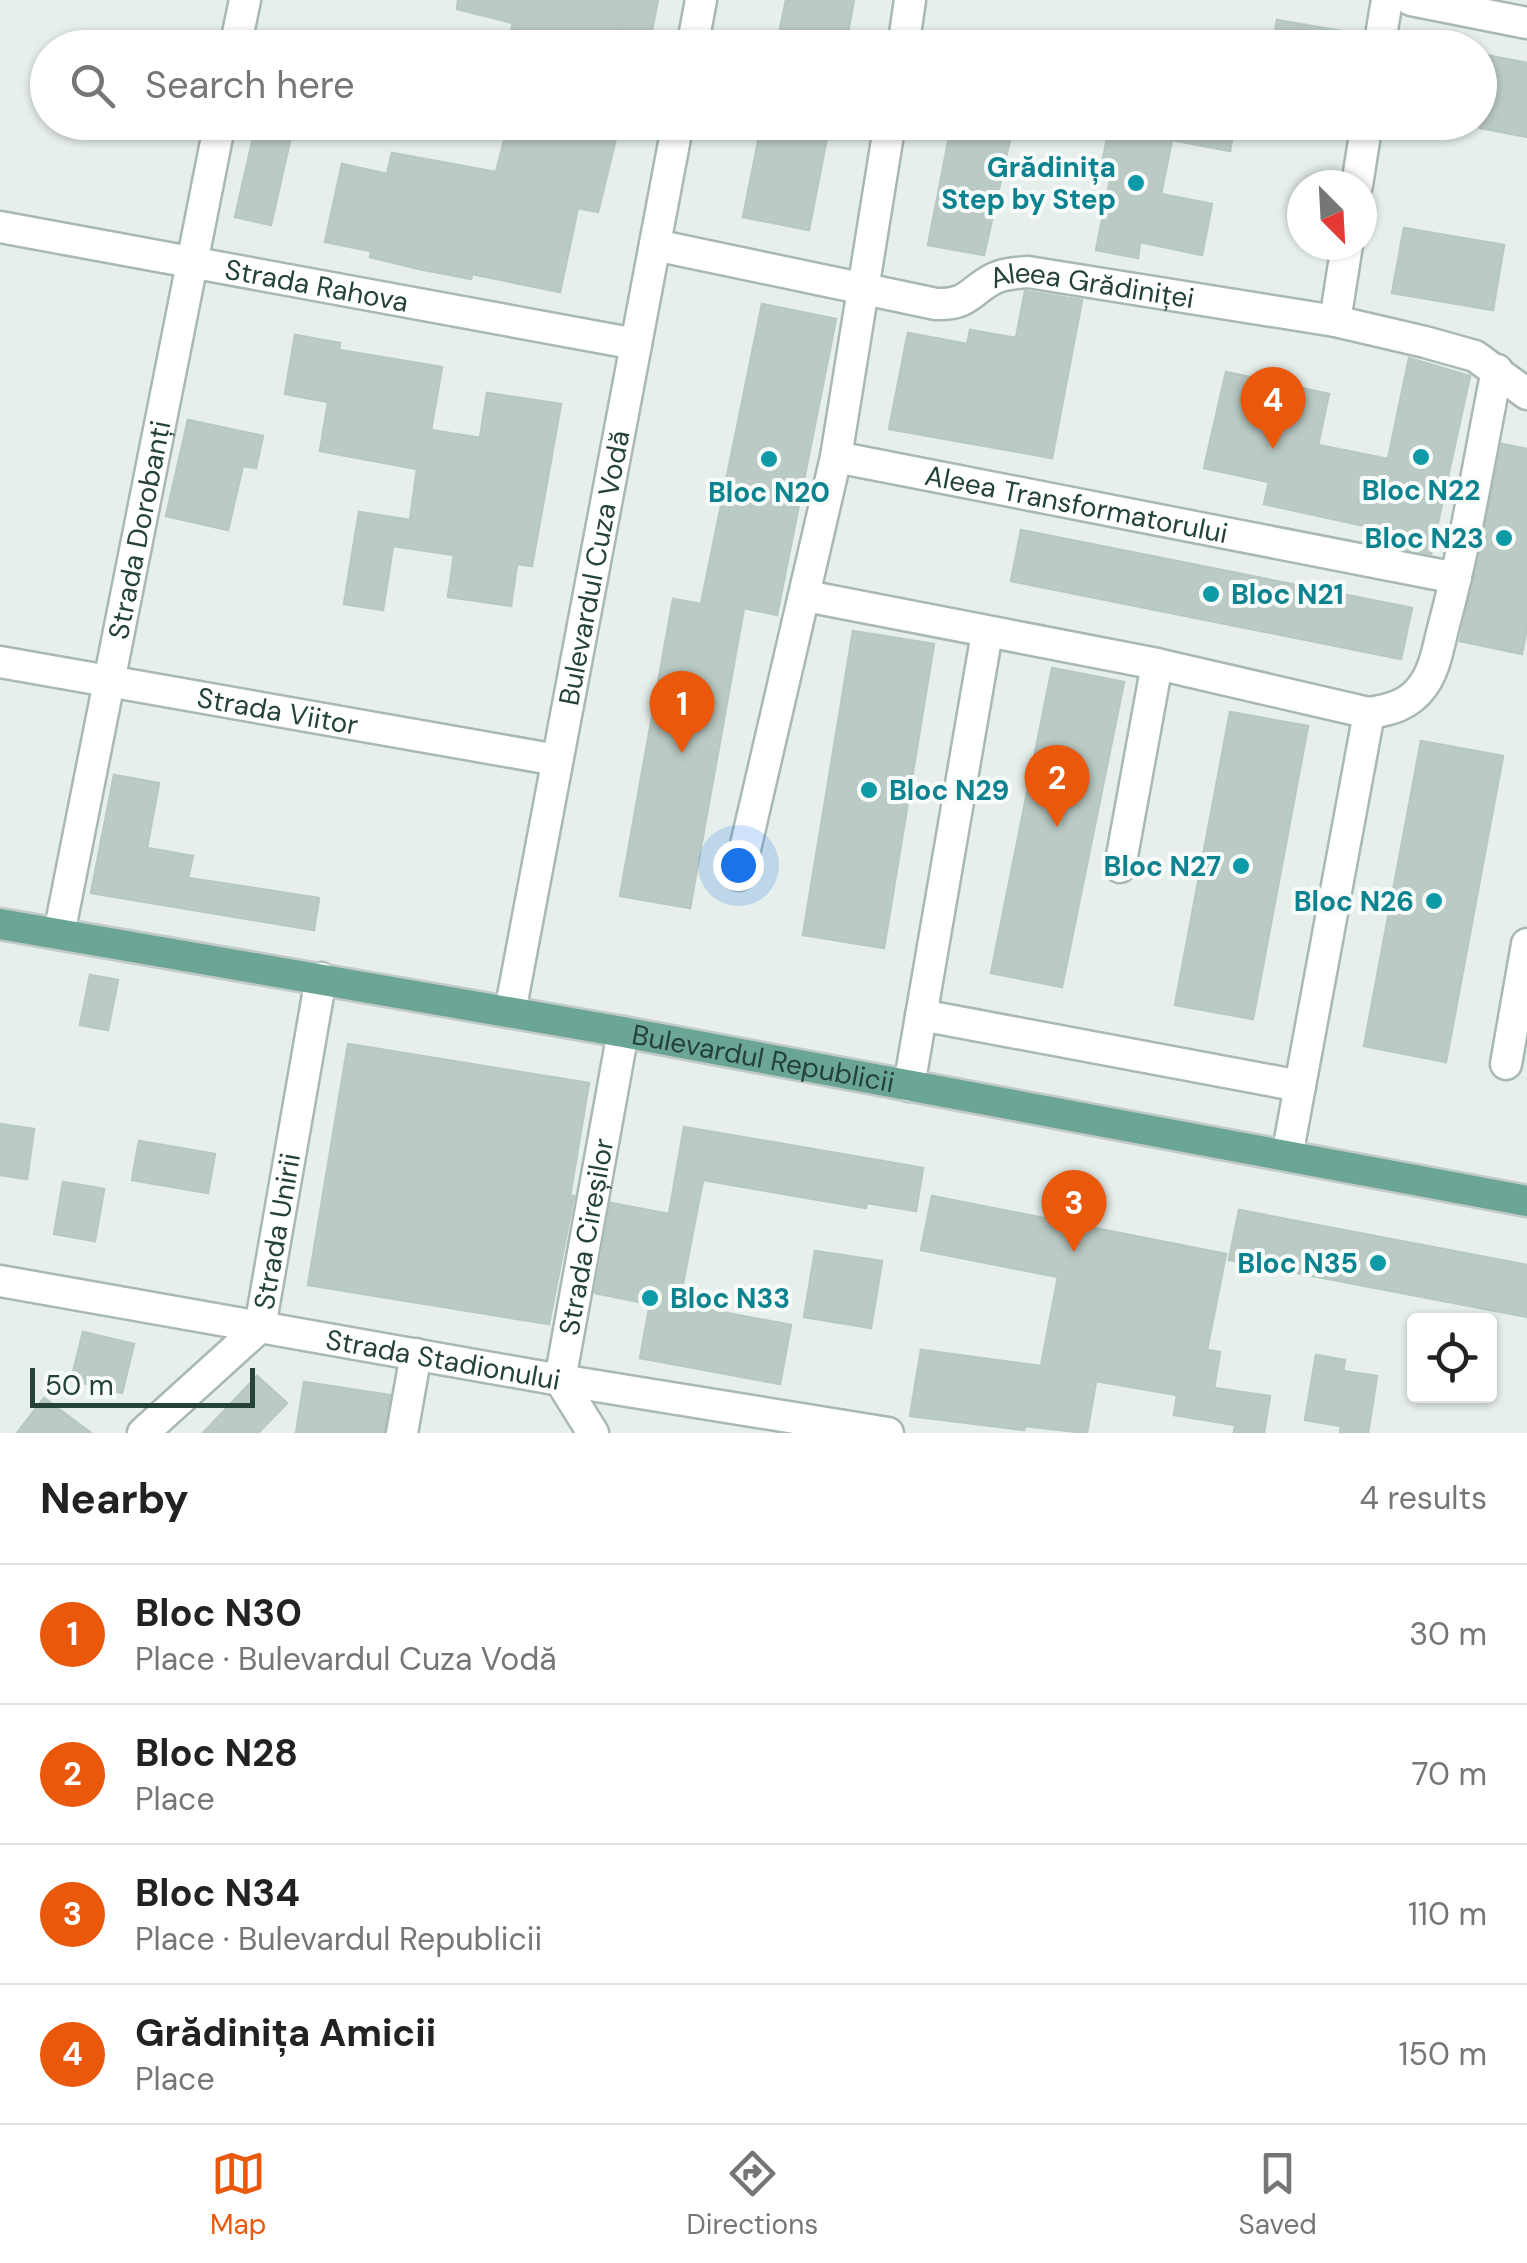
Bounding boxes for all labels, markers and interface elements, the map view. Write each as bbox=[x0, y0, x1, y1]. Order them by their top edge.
search box bbox=[30, 30, 1497, 140]
icon: search bbox=[65, 58, 120, 113]
text: Search here bbox=[145, 60, 355, 110]
place label: Grădinița Step by Step bbox=[941, 149, 1116, 218]
north arrow bbox=[1287, 170, 1377, 260]
marker: Grădinița Step by Step bbox=[1125, 172, 1147, 194]
street label: Strada Rahova bbox=[222, 250, 411, 320]
street label: Aleea Grădiniței bbox=[984, 253, 1197, 317]
pin: 4 bbox=[1240, 366, 1306, 449]
street label: Strada Dorobanți bbox=[99, 417, 179, 642]
street label: Bulevardul Cuza Vodă bbox=[550, 427, 638, 708]
marker: Bloc N22 bbox=[1410, 446, 1432, 468]
marker: Bloc N20 bbox=[758, 448, 780, 470]
street label: Aleea Transformatorului bbox=[922, 456, 1231, 552]
place label: Bloc N22 bbox=[1362, 472, 1480, 509]
place label: Bloc N20 bbox=[708, 474, 830, 511]
place label: Bloc N23 bbox=[1365, 520, 1484, 557]
marker: Bloc N23 bbox=[1493, 527, 1515, 549]
place label: Bloc N21 bbox=[1231, 576, 1344, 613]
marker: Bloc N21 bbox=[1200, 583, 1222, 605]
pin: 1 bbox=[650, 670, 714, 753]
street label: Strada Viitor bbox=[194, 679, 361, 743]
pin: 2 bbox=[1024, 744, 1090, 827]
place label: Bloc N29 bbox=[889, 772, 1009, 809]
marker: Bloc N29 bbox=[858, 779, 880, 801]
your location bbox=[713, 840, 764, 891]
place label: Bloc N27 bbox=[1104, 848, 1221, 885]
marker: Bloc N27 bbox=[1230, 855, 1252, 877]
place label: Bloc N26 bbox=[1294, 883, 1414, 920]
marker: Bloc N26 bbox=[1423, 890, 1445, 912]
street label: Bulevardul Republicii bbox=[629, 1016, 898, 1101]
street label: Strada Cireșilor bbox=[550, 1135, 622, 1338]
street label: Strada Unirii bbox=[245, 1150, 309, 1312]
pin: 3 bbox=[1042, 1170, 1106, 1252]
place label: Bloc N35 bbox=[1237, 1245, 1358, 1282]
marker: Bloc N35 bbox=[1367, 1252, 1389, 1274]
place label: Bloc N33 bbox=[670, 1280, 790, 1317]
marker: Bloc N33 bbox=[639, 1287, 661, 1309]
map controls bbox=[1407, 1313, 1497, 1403]
button: locate bbox=[1407, 1313, 1497, 1403]
street label: Strada Stadionului bbox=[323, 1320, 563, 1398]
scale bar bbox=[30, 1363, 255, 1408]
text: 50 m bbox=[45, 1367, 114, 1404]
text: Nearby bbox=[40, 1471, 189, 1526]
text: 4 results bbox=[1360, 1477, 1487, 1519]
text: Bloc N30 bbox=[135, 1588, 302, 1638]
text: 1 bbox=[67, 1613, 78, 1655]
text: 30 m bbox=[1409, 1613, 1487, 1655]
text: Place · Bulevardul Cuza Vodă bbox=[135, 1638, 557, 1680]
text: Bloc N28 bbox=[135, 1728, 298, 1778]
text: 2 bbox=[63, 1753, 82, 1795]
text: 70 m bbox=[1411, 1753, 1487, 1795]
text: Place bbox=[135, 1778, 215, 1820]
text: Bloc N34 bbox=[135, 1868, 300, 1918]
text: 3 bbox=[63, 1893, 82, 1935]
text: 110 m bbox=[1408, 1893, 1487, 1935]
text: Place · Bulevardul Republicii bbox=[135, 1918, 542, 1960]
text: Grădinița Amicii bbox=[135, 2008, 436, 2058]
text: 4 bbox=[62, 2033, 83, 2075]
text: 150 m bbox=[1399, 2033, 1487, 2075]
text: Place bbox=[135, 2058, 215, 2100]
tab: Map bbox=[210, 2146, 266, 2243]
tab: Directions bbox=[687, 2146, 818, 2243]
tab: Saved bbox=[1238, 2146, 1317, 2243]

